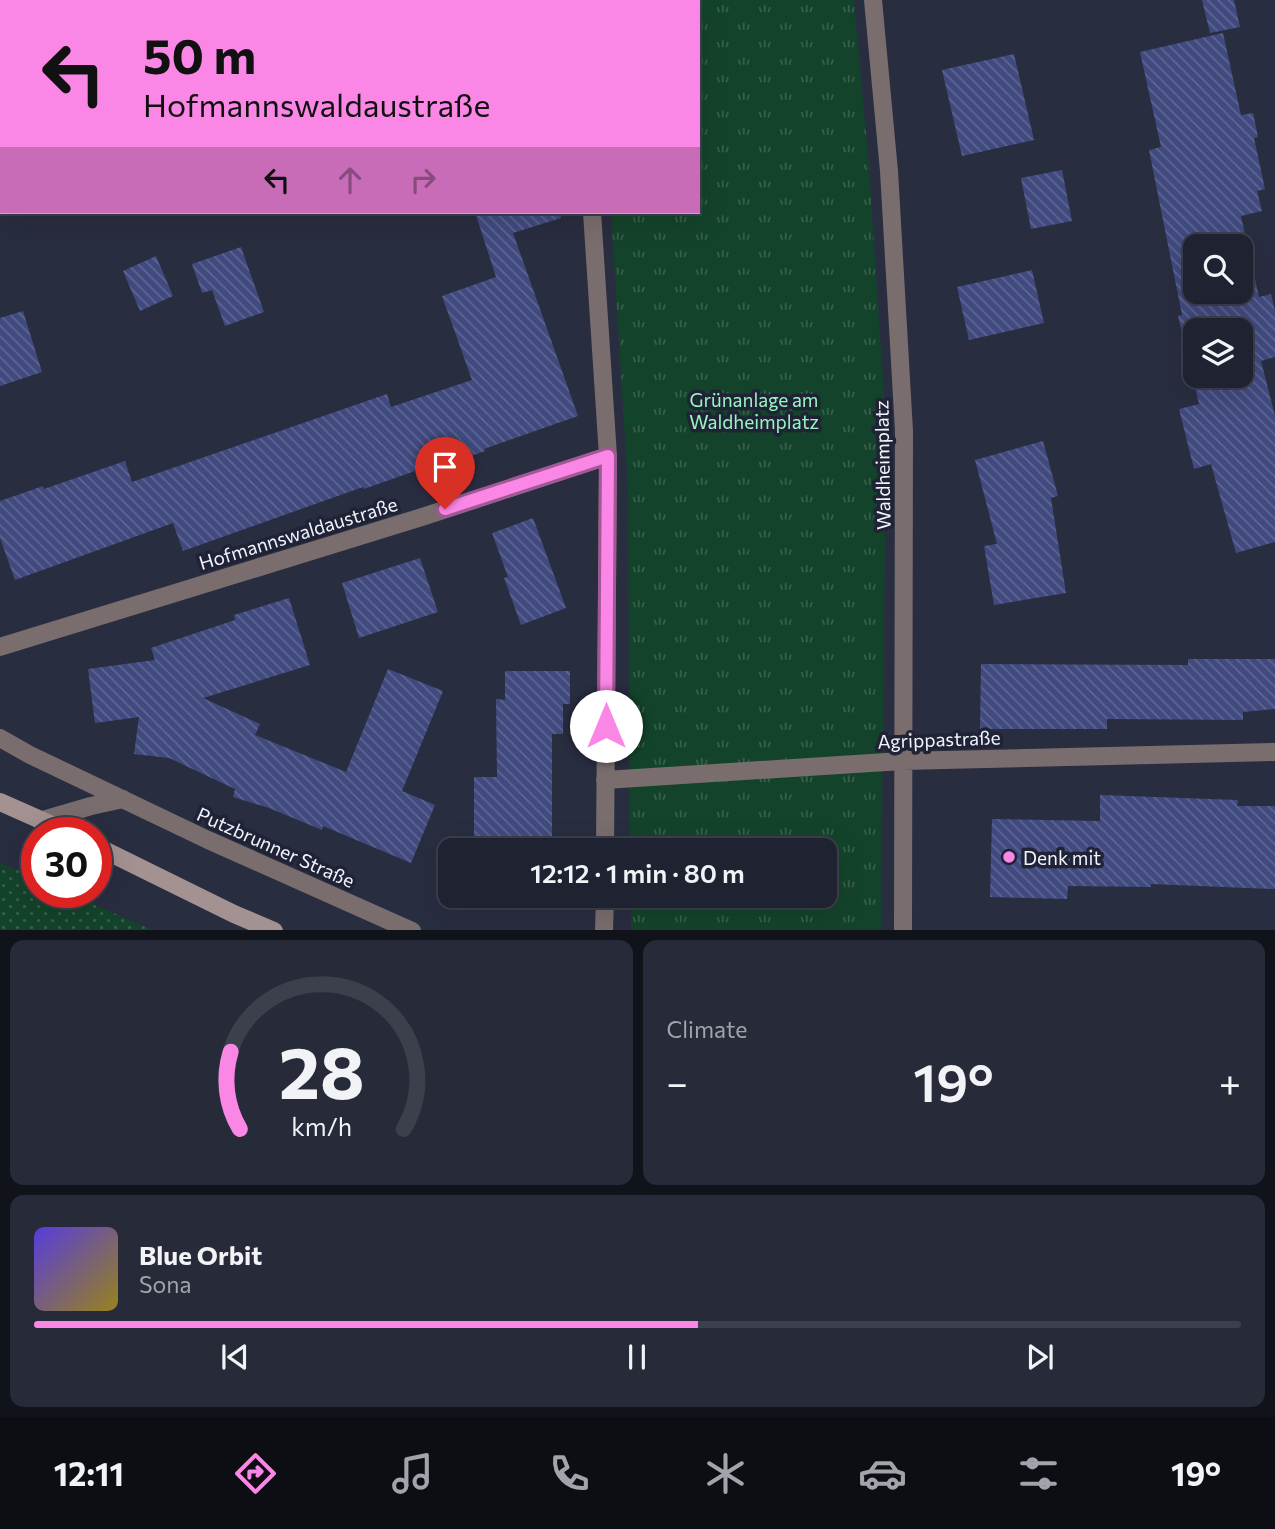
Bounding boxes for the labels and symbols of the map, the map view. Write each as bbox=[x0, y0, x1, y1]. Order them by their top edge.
park label: Grünanlage am Waldheimplatz bbox=[689, 388, 819, 433]
street label: Waldheimplatz bbox=[869, 400, 895, 530]
pin bbox=[415, 437, 475, 509]
street label: Hofmannswaldaustraße bbox=[196, 492, 400, 574]
position arrow bbox=[569, 689, 643, 763]
street label: Agrippastraße bbox=[877, 725, 1001, 753]
street label: Putzbrunner Straße bbox=[194, 802, 358, 892]
speed limit sign: 30 bbox=[21, 817, 112, 908]
place label: Denk mit bbox=[1023, 846, 1101, 869]
marker: Denk mit bbox=[1001, 849, 1017, 865]

